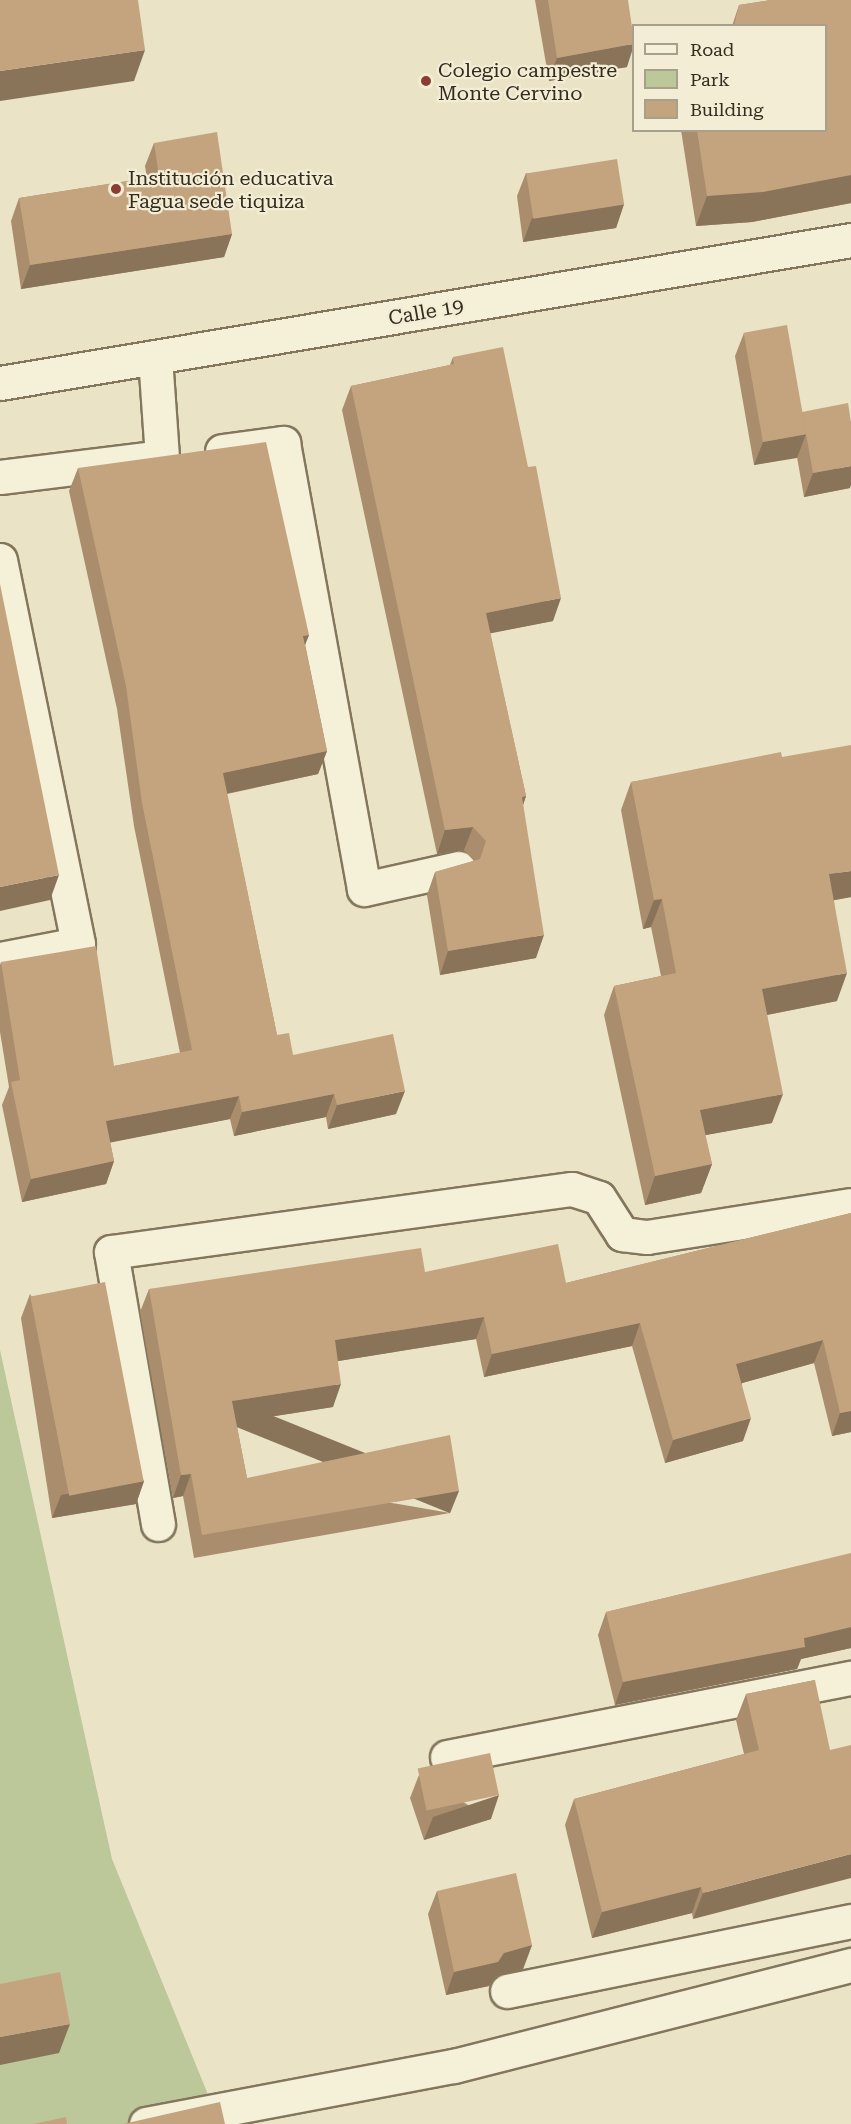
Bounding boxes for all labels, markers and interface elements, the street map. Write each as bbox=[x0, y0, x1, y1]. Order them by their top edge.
legend bbox=[632, 24, 827, 132]
text: Road bbox=[690, 39, 734, 60]
place label: Colegio campestre Monte Cervino bbox=[438, 58, 617, 105]
text: Park bbox=[690, 69, 730, 90]
marker: Colegio campestre Monte Cervino bbox=[419, 74, 433, 88]
text: Building bbox=[690, 99, 764, 120]
place label: Institución educativa Fagua sede tiquiza bbox=[128, 166, 334, 213]
marker: Institución educativa Fagua sede tiquiza bbox=[109, 182, 123, 196]
street label: Calle 19 bbox=[387, 294, 465, 330]

